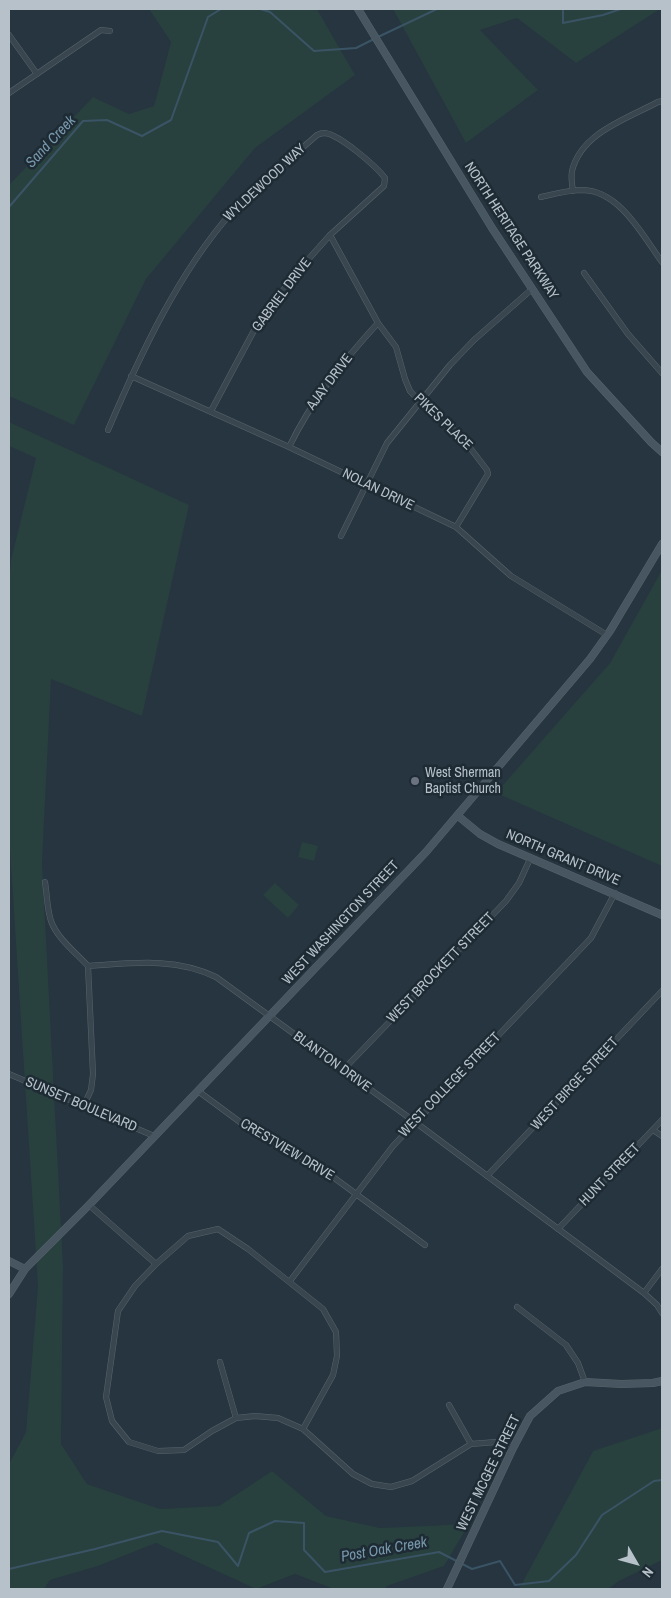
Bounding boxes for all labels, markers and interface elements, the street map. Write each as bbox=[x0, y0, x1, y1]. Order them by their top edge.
water label: Sand Creek bbox=[22, 112, 80, 172]
street label: WYLDEWOOD WAY bbox=[221, 141, 309, 225]
street label: NORTH HERITAGE PARKWAY bbox=[460, 159, 562, 303]
street label: GABRIEL DRIVE bbox=[249, 255, 315, 335]
street label: AJAY DRIVE bbox=[303, 351, 357, 413]
street label: PIKES PLACE bbox=[410, 390, 476, 454]
street label: NOLAN DRIVE bbox=[339, 465, 417, 515]
place label: West Sherman Baptist Church bbox=[425, 765, 501, 798]
marker: West Sherman Baptist Church bbox=[409, 775, 421, 787]
street label: NORTH GRANT DRIVE bbox=[503, 826, 623, 890]
street label: WEST WASHINGTON STREET bbox=[279, 858, 403, 988]
street label: WEST BROCKETT STREET bbox=[384, 909, 498, 1027]
street label: BLANTON DRIVE bbox=[290, 1028, 374, 1096]
street label: WEST COLLEGE STREET bbox=[396, 1029, 504, 1141]
street label: WEST BIRGE STREET bbox=[528, 1034, 622, 1134]
street label: SUNSET BOULEVARD bbox=[23, 1074, 139, 1136]
street label: CRESTVIEW DRIVE bbox=[237, 1115, 337, 1185]
street label: HUNT STREET bbox=[576, 1140, 644, 1210]
street label: WEST MCGEE STREET bbox=[454, 1412, 524, 1534]
water label: Post Oak Creek bbox=[340, 1534, 428, 1566]
north arrow bbox=[611, 1538, 661, 1588]
text: N bbox=[638, 1563, 657, 1581]

